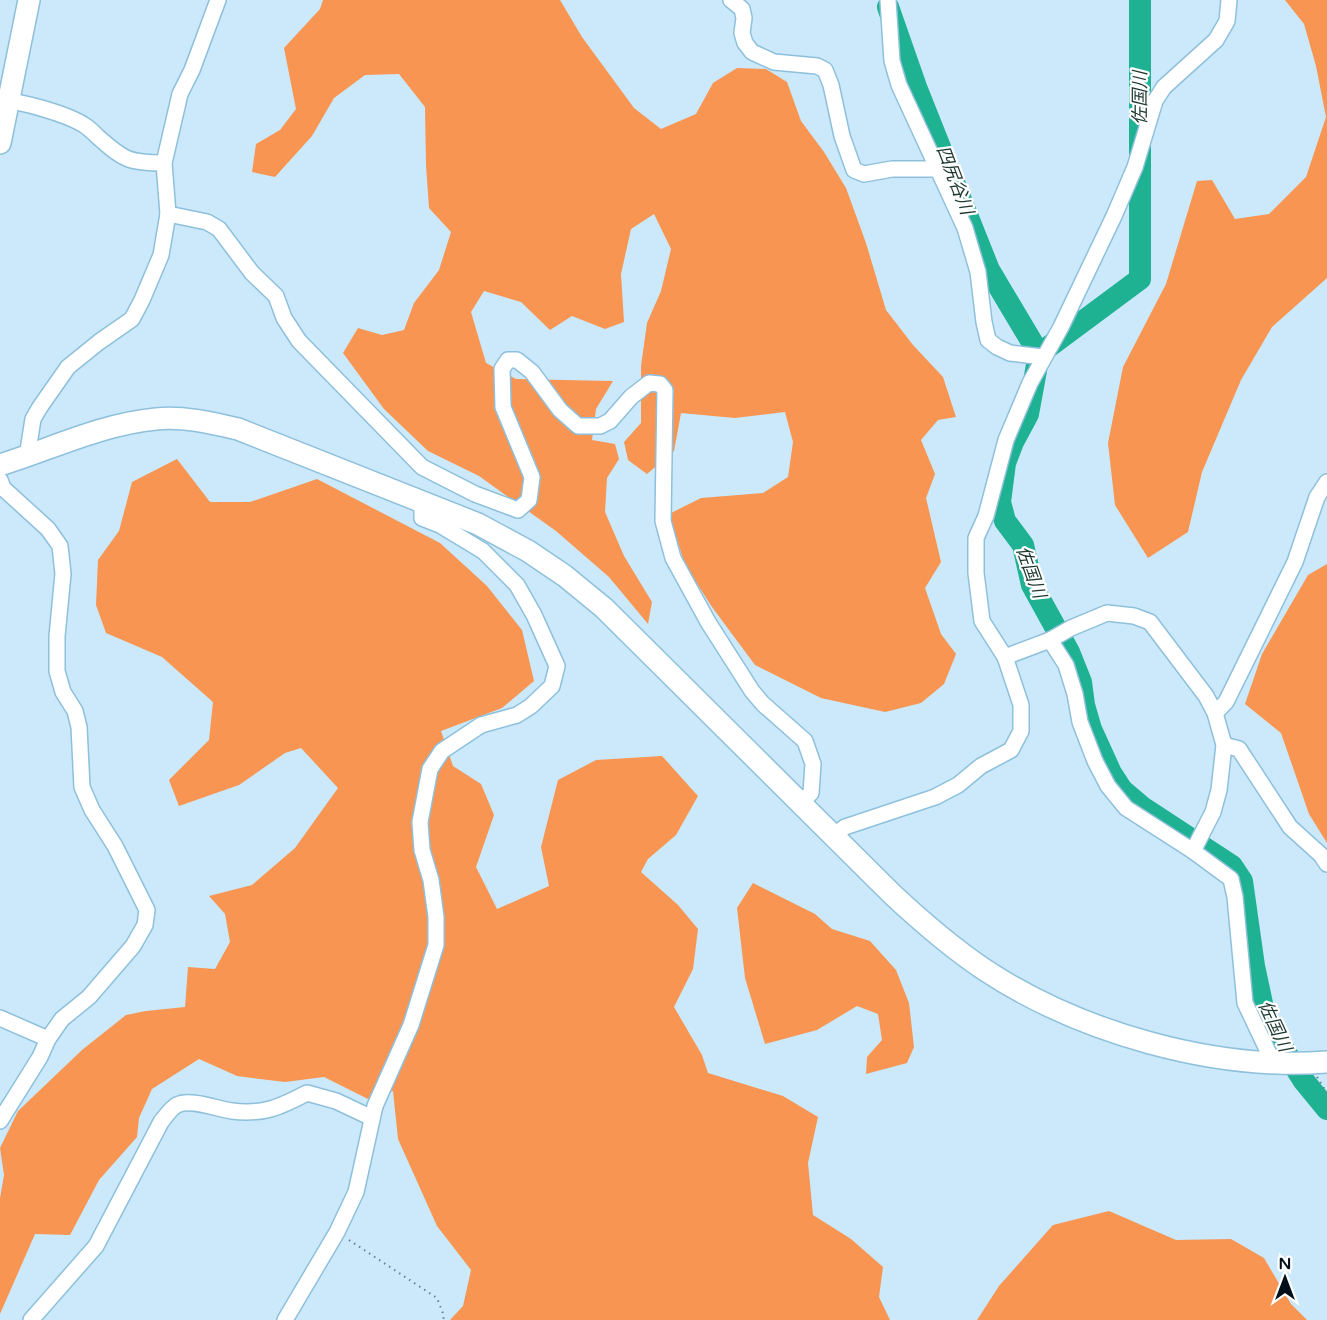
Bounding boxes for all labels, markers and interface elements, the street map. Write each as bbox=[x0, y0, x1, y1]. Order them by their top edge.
water label: 佐国川 bbox=[1129, 69, 1151, 125]
water label: 四尻谷川 bbox=[932, 142, 979, 219]
water label: 佐国川 bbox=[1011, 543, 1051, 603]
water label: 佐国川 bbox=[1254, 997, 1297, 1057]
north arrow bbox=[1255, 1248, 1315, 1308]
text: N bbox=[1279, 1254, 1291, 1274]

